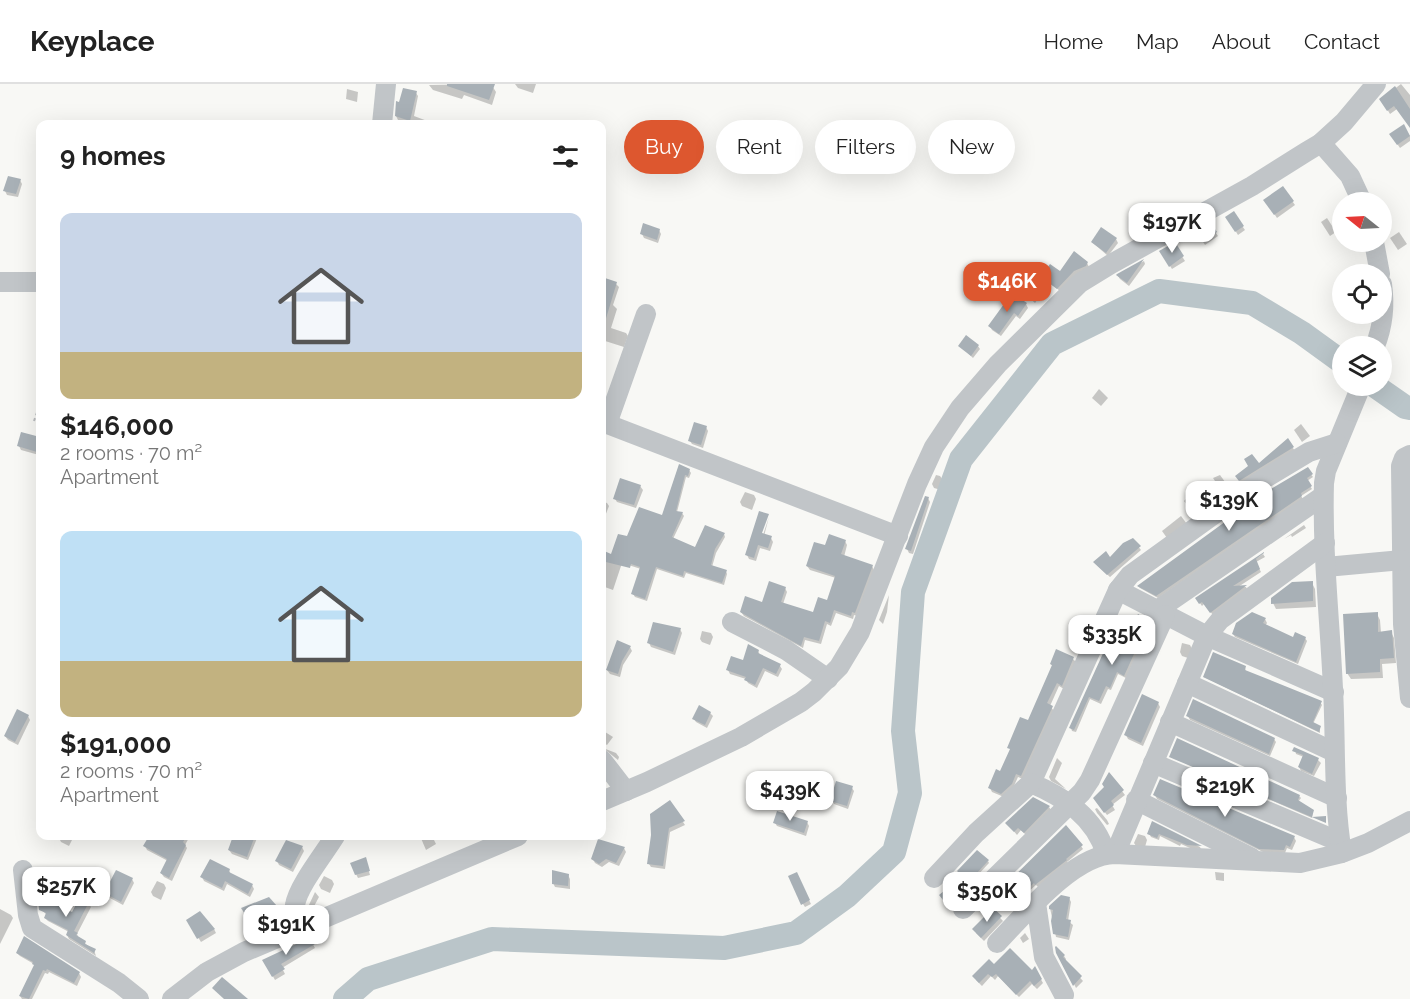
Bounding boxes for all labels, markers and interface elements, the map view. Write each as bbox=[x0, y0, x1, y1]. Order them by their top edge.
text: Keyplace bbox=[30, 25, 155, 58]
text: Home bbox=[1044, 29, 1103, 54]
text: Map bbox=[1136, 29, 1179, 54]
text: About bbox=[1212, 29, 1271, 54]
text: Contact bbox=[1304, 29, 1380, 54]
chip: Buy bbox=[624, 120, 704, 174]
chip: Rent bbox=[716, 120, 803, 174]
chip: Filters bbox=[815, 120, 916, 174]
chip: New bbox=[928, 120, 1015, 174]
icon: filters bbox=[549, 140, 582, 173]
text: 9 homes bbox=[60, 141, 166, 171]
north arrow bbox=[1332, 192, 1392, 252]
map controls bbox=[1332, 192, 1392, 396]
pin: $197K bbox=[1130, 203, 1214, 254]
text: $197K bbox=[1143, 210, 1201, 234]
icon: home bbox=[267, 252, 375, 360]
pin: $146K bbox=[965, 262, 1049, 313]
button: locate bbox=[1332, 264, 1392, 324]
text: $146K bbox=[977, 269, 1037, 293]
button: layers bbox=[1332, 336, 1392, 396]
text: $146,000 bbox=[60, 411, 174, 441]
text: 2 rooms · 70 m² bbox=[60, 441, 202, 465]
text: Apartment bbox=[60, 465, 159, 489]
pin: $139K bbox=[1187, 481, 1271, 532]
text: $139K bbox=[1200, 488, 1258, 512]
icon: home bbox=[267, 570, 375, 678]
pin: $335K bbox=[1070, 615, 1154, 666]
text: $335K bbox=[1082, 622, 1142, 646]
text: $191,000 bbox=[60, 729, 171, 759]
text: 2 rooms · 70 m² bbox=[60, 759, 202, 783]
pin: $219K bbox=[1183, 767, 1267, 818]
pin: $439K bbox=[748, 771, 832, 822]
text: $219K bbox=[1196, 774, 1255, 798]
text: $439K bbox=[760, 778, 820, 802]
text: Apartment bbox=[60, 783, 159, 807]
pin: $257K bbox=[24, 867, 108, 918]
pin: $350K bbox=[945, 872, 1029, 923]
text: $257K bbox=[36, 874, 96, 898]
text: $350K bbox=[957, 879, 1017, 903]
pin: $191K bbox=[244, 905, 328, 956]
text: $191K bbox=[257, 912, 315, 936]

